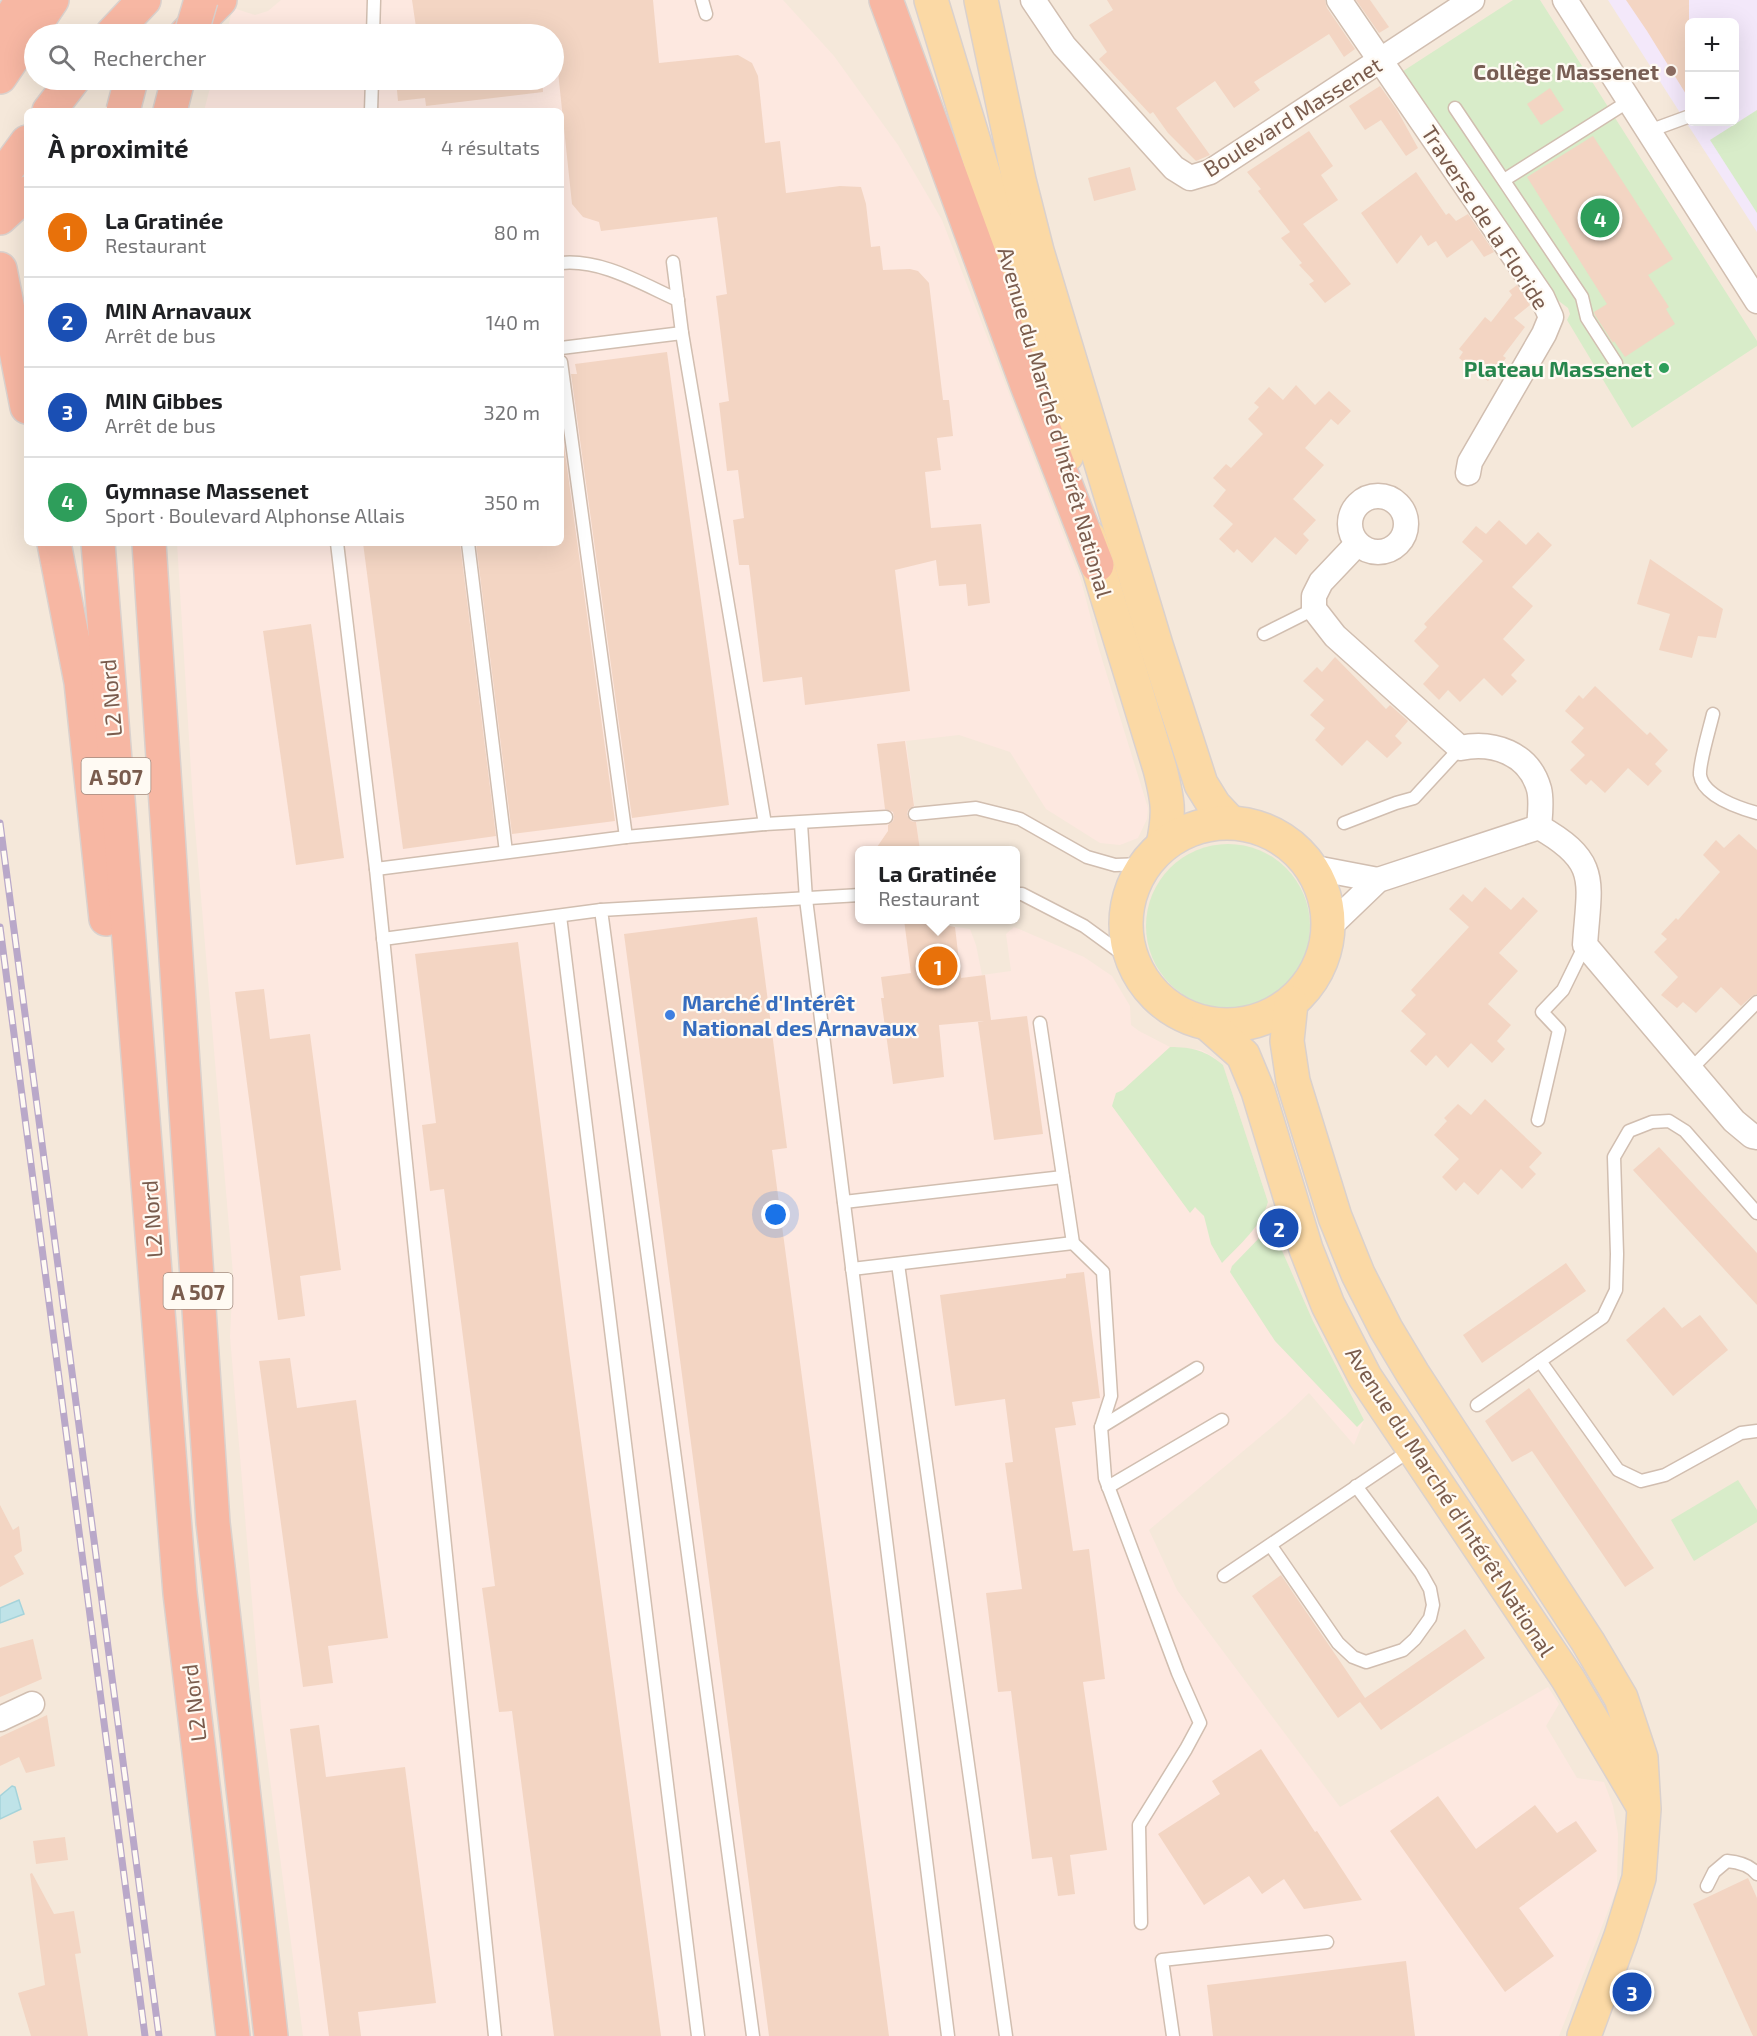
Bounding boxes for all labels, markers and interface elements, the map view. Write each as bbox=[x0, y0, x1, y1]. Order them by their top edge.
map controls bbox=[1685, 18, 1739, 126]
button: + bbox=[1685, 18, 1739, 72]
search box bbox=[24, 24, 564, 90]
icon: search bbox=[45, 41, 78, 74]
text: Rechercher bbox=[93, 44, 206, 70]
street label: Boulevard Massenet bbox=[1198, 51, 1386, 181]
place label: Collège Massenet bbox=[1473, 58, 1659, 84]
marker: Collège Massenet bbox=[1664, 64, 1678, 78]
button: − bbox=[1685, 72, 1739, 126]
street label: Traverse de la Floride bbox=[1417, 120, 1555, 314]
text: À proximité bbox=[48, 132, 189, 163]
text: 4 résultats bbox=[441, 135, 540, 159]
pin: 4 bbox=[1580, 196, 1620, 240]
text: La Gratinée bbox=[105, 207, 223, 233]
text: 1 bbox=[63, 220, 72, 244]
text: 80 m bbox=[494, 220, 540, 244]
text: Restaurant bbox=[105, 233, 206, 257]
street label: Avenue du Marché d'Intérêt National bbox=[993, 244, 1119, 601]
text: MIN Arnavaux bbox=[105, 297, 251, 323]
text: 2 bbox=[62, 310, 73, 334]
text: 140 m bbox=[486, 310, 540, 334]
text: Arrêt de bus bbox=[105, 323, 216, 347]
place label: Plateau Massenet bbox=[1464, 355, 1652, 381]
marker: Plateau Massenet bbox=[1657, 361, 1671, 375]
text: MIN Gibbes bbox=[105, 387, 223, 413]
text: 3 bbox=[62, 400, 73, 424]
text: 320 m bbox=[484, 400, 540, 424]
text: Arrêt de bus bbox=[105, 413, 216, 437]
text: Gymnase Massenet bbox=[105, 477, 309, 503]
text: 4 bbox=[61, 490, 74, 514]
text: 350 m bbox=[484, 490, 540, 514]
text: Sport · Boulevard Alphonse Allais bbox=[105, 503, 405, 527]
street label: L2 Nord bbox=[94, 658, 126, 738]
road number: A 507 bbox=[82, 758, 150, 794]
popup bbox=[855, 846, 1020, 924]
text: La Gratinée bbox=[878, 860, 997, 886]
text: Restaurant bbox=[878, 886, 980, 910]
pin: 1 bbox=[918, 944, 958, 988]
place label: Marché d'Intérêt National des Arnavaux bbox=[682, 989, 918, 1040]
marker: Marché d'Intérêt National des Arnavaux bbox=[663, 1008, 677, 1022]
street label: L2 Nord bbox=[135, 1179, 167, 1259]
your location bbox=[761, 1200, 790, 1229]
pin: 2 bbox=[1260, 1206, 1298, 1250]
road number: A 507 bbox=[164, 1273, 232, 1309]
street label: Avenue du Marché d'Intérêt National bbox=[1341, 1341, 1561, 1661]
street label: L2 Nord bbox=[175, 1663, 211, 1743]
pin: 3 bbox=[1612, 1970, 1652, 2014]

